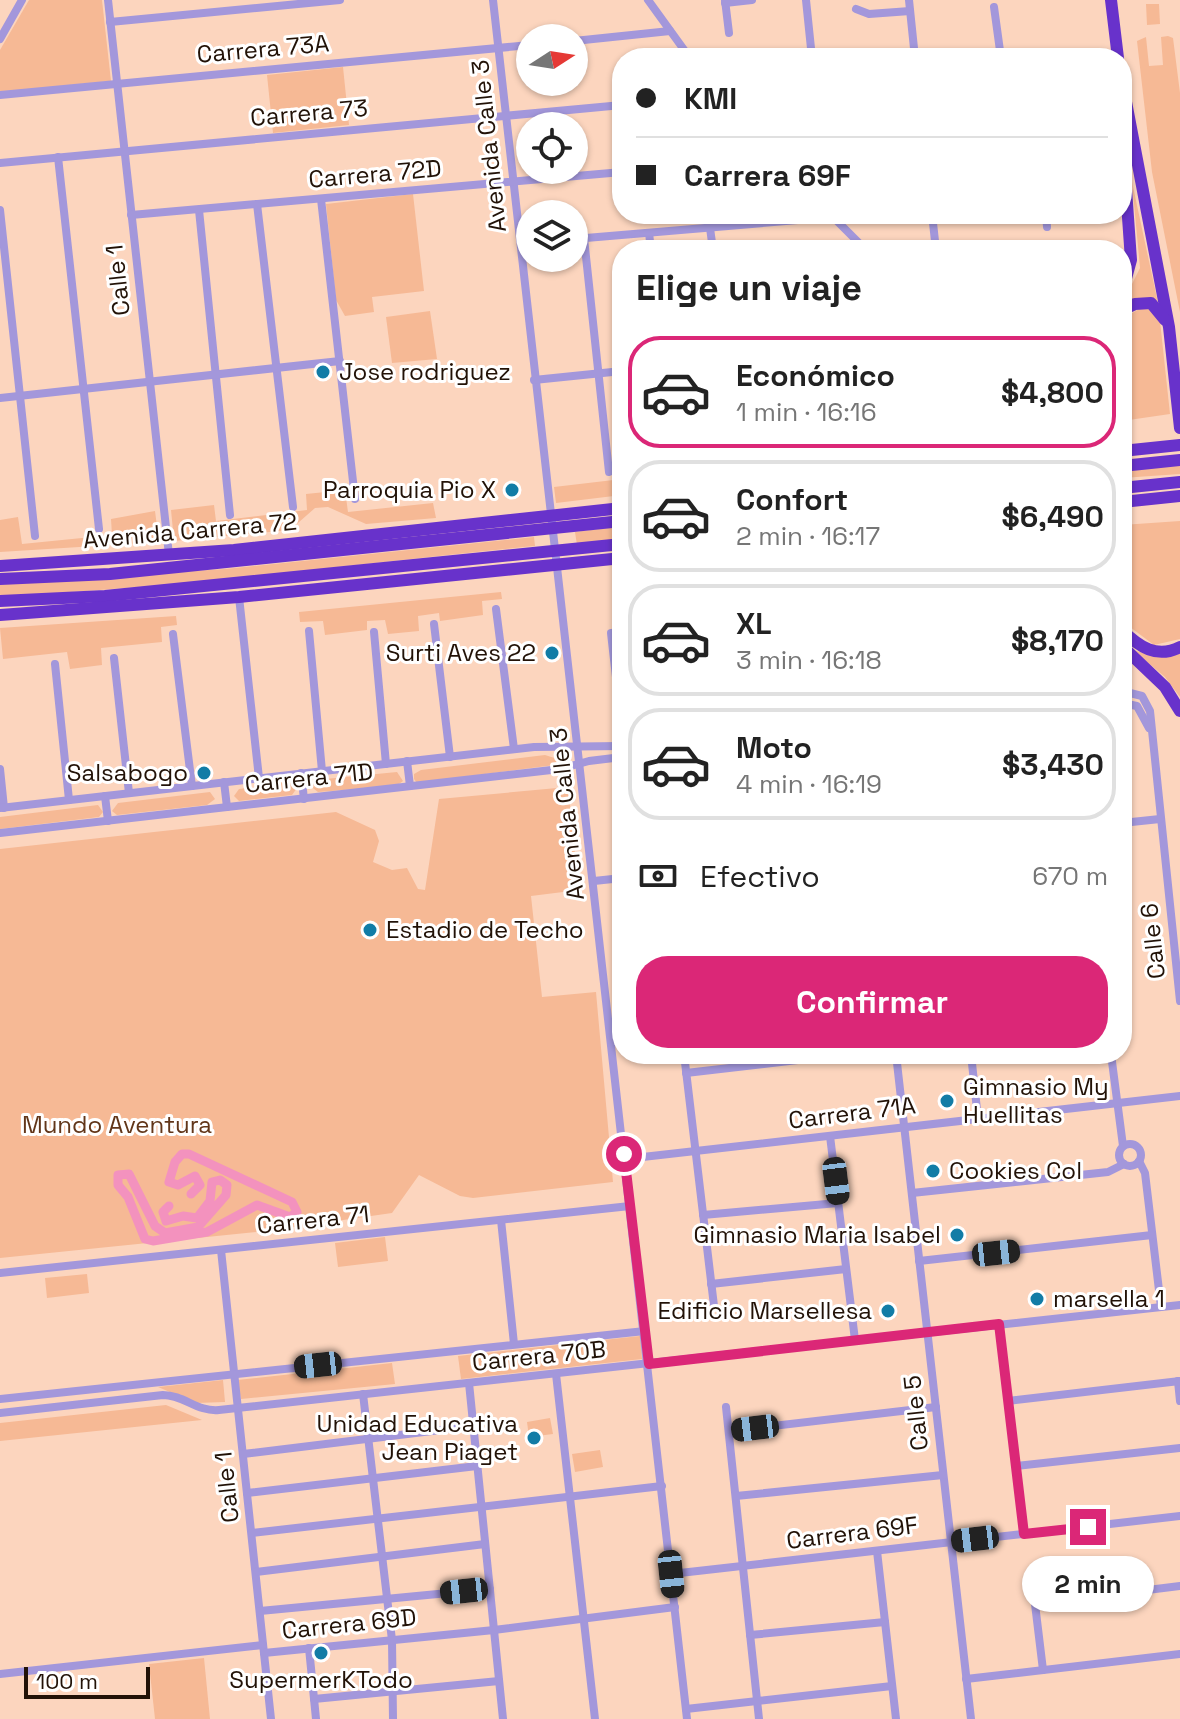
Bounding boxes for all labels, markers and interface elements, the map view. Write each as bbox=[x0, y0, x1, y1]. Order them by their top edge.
north arrow bbox=[516, 24, 588, 96]
map controls bbox=[516, 24, 588, 272]
street label: Carrera 73A bbox=[195, 27, 330, 70]
street label: Avenida Calle 3 bbox=[464, 58, 513, 234]
text: KMI bbox=[684, 79, 737, 118]
street label: Carrera 73 bbox=[249, 92, 369, 133]
button: locate bbox=[516, 112, 588, 184]
street label: Carrera 72D bbox=[307, 152, 443, 195]
text: Carrera 69F bbox=[684, 156, 851, 195]
button: layers bbox=[516, 200, 588, 272]
street label: Calle 1 bbox=[98, 243, 137, 317]
text: Elige un viaje bbox=[636, 265, 862, 311]
place label: Jose rodriguez bbox=[339, 356, 511, 387]
icon: car bbox=[640, 356, 712, 428]
text: Económico bbox=[736, 356, 895, 395]
marker: Jose rodriguez bbox=[314, 363, 332, 381]
text: $4,800 bbox=[1001, 373, 1104, 412]
text: 1 min · 16:16 bbox=[736, 395, 877, 429]
place label: Parroquia Pio X bbox=[323, 474, 496, 505]
icon: car bbox=[640, 480, 712, 552]
text: Confort bbox=[736, 480, 848, 519]
marker: Parroquia Pio X bbox=[503, 481, 521, 499]
text: $6,490 bbox=[1001, 497, 1104, 536]
street label: Avenida Carrera 72 bbox=[82, 506, 298, 555]
text: 2 min · 16:17 bbox=[736, 519, 880, 553]
icon: car bbox=[640, 604, 712, 676]
text: XL bbox=[736, 604, 772, 643]
text: $8,170 bbox=[1011, 621, 1104, 660]
place label: Surti Aves 22 bbox=[386, 637, 536, 668]
text: 3 min · 16:18 bbox=[736, 643, 882, 677]
marker: Surti Aves 22 bbox=[543, 644, 561, 662]
street label: Avenida Calle 3 bbox=[542, 726, 591, 902]
icon: car bbox=[640, 728, 712, 800]
text: Moto bbox=[736, 728, 812, 767]
text: $3,430 bbox=[1002, 745, 1104, 784]
street label: Carrera 71D bbox=[243, 755, 375, 800]
place label: Salsabogo bbox=[67, 757, 188, 788]
marker: Salsabogo bbox=[195, 764, 213, 782]
text: 4 min · 16:19 bbox=[736, 767, 882, 801]
icon: cash bbox=[636, 854, 680, 898]
text: Efectivo bbox=[700, 857, 820, 896]
text: 670 m bbox=[1032, 859, 1108, 893]
street label: Calle 6 bbox=[1133, 902, 1172, 980]
place label: Estadio de Techo bbox=[386, 914, 584, 945]
marker: Estadio de Techo bbox=[361, 921, 379, 939]
button: Confirmar bbox=[636, 956, 1108, 1048]
place label: Gimnasio My Huellitas bbox=[963, 1071, 1109, 1130]
street label: Carrera 71A bbox=[786, 1089, 917, 1136]
marker: Gimnasio My Huellitas bbox=[938, 1092, 956, 1110]
park label: Mundo Aventura bbox=[22, 1109, 212, 1140]
route start bbox=[606, 1136, 642, 1172]
place label: Cookies Col bbox=[949, 1155, 1082, 1186]
car bbox=[821, 1156, 851, 1206]
marker: Cookies Col bbox=[924, 1162, 942, 1180]
street label: Carrera 71 bbox=[255, 1198, 371, 1241]
place label: Gimnasio Maria Isabel bbox=[693, 1219, 941, 1250]
marker: Gimnasio Maria Isabel bbox=[948, 1226, 966, 1244]
car bbox=[971, 1239, 1021, 1267]
place label: marsella 1 bbox=[1053, 1283, 1165, 1314]
marker: marsella 1 bbox=[1028, 1290, 1046, 1308]
place label: Edificio Marsellesa bbox=[657, 1295, 872, 1326]
marker: Edificio Marsellesa bbox=[879, 1302, 897, 1320]
street label: Carrera 70B bbox=[471, 1333, 607, 1378]
car bbox=[293, 1351, 343, 1379]
street label: Calle 5 bbox=[896, 1374, 935, 1452]
place label: Unidad Educativa Jean Piaget bbox=[317, 1408, 518, 1467]
car bbox=[730, 1413, 780, 1443]
marker: Unidad Educativa Jean Piaget bbox=[525, 1429, 543, 1447]
street label: Calle 1 bbox=[207, 1450, 246, 1524]
street label: Carrera 69F bbox=[785, 1509, 919, 1556]
route end bbox=[1070, 1509, 1106, 1545]
car bbox=[950, 1524, 1000, 1554]
car bbox=[657, 1549, 685, 1599]
callout: 2 min bbox=[1022, 1555, 1154, 1611]
text: 2 min bbox=[1054, 1567, 1122, 1601]
car bbox=[439, 1577, 489, 1605]
street label: Carrera 69D bbox=[280, 1601, 418, 1646]
marker: SupermerKTodo bbox=[312, 1644, 330, 1662]
scale bar bbox=[24, 1663, 150, 1699]
place label: SupermerKTodo bbox=[229, 1664, 413, 1695]
text: 100 m bbox=[36, 1667, 98, 1695]

